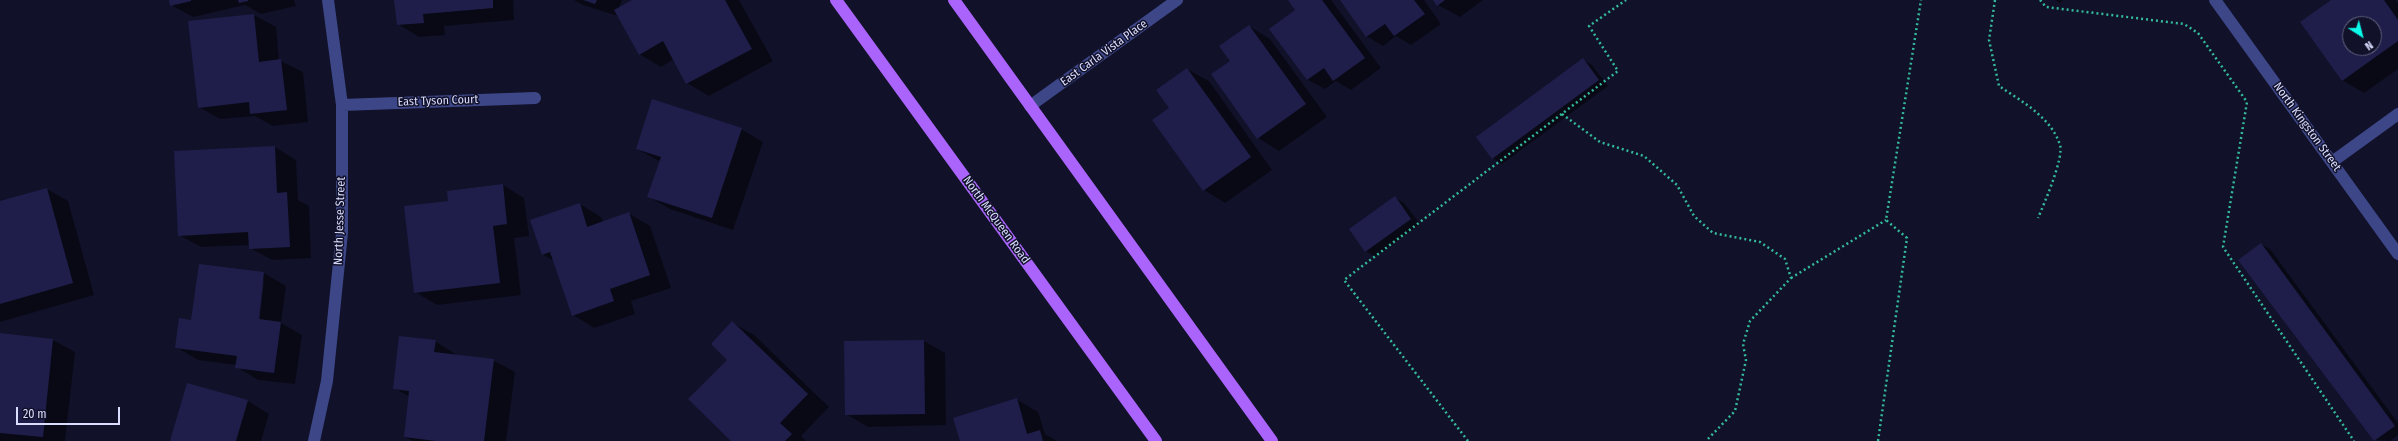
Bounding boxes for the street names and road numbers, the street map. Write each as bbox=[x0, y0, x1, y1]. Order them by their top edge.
street label: East Carla Vista Place bbox=[1058, 17, 1150, 89]
street label: North Kingston Street bbox=[2270, 80, 2344, 174]
street label: East Tyson Court bbox=[397, 92, 479, 110]
street label: North McQueen Road bbox=[960, 174, 1032, 266]
street label: North Jesse Street bbox=[331, 177, 349, 265]

